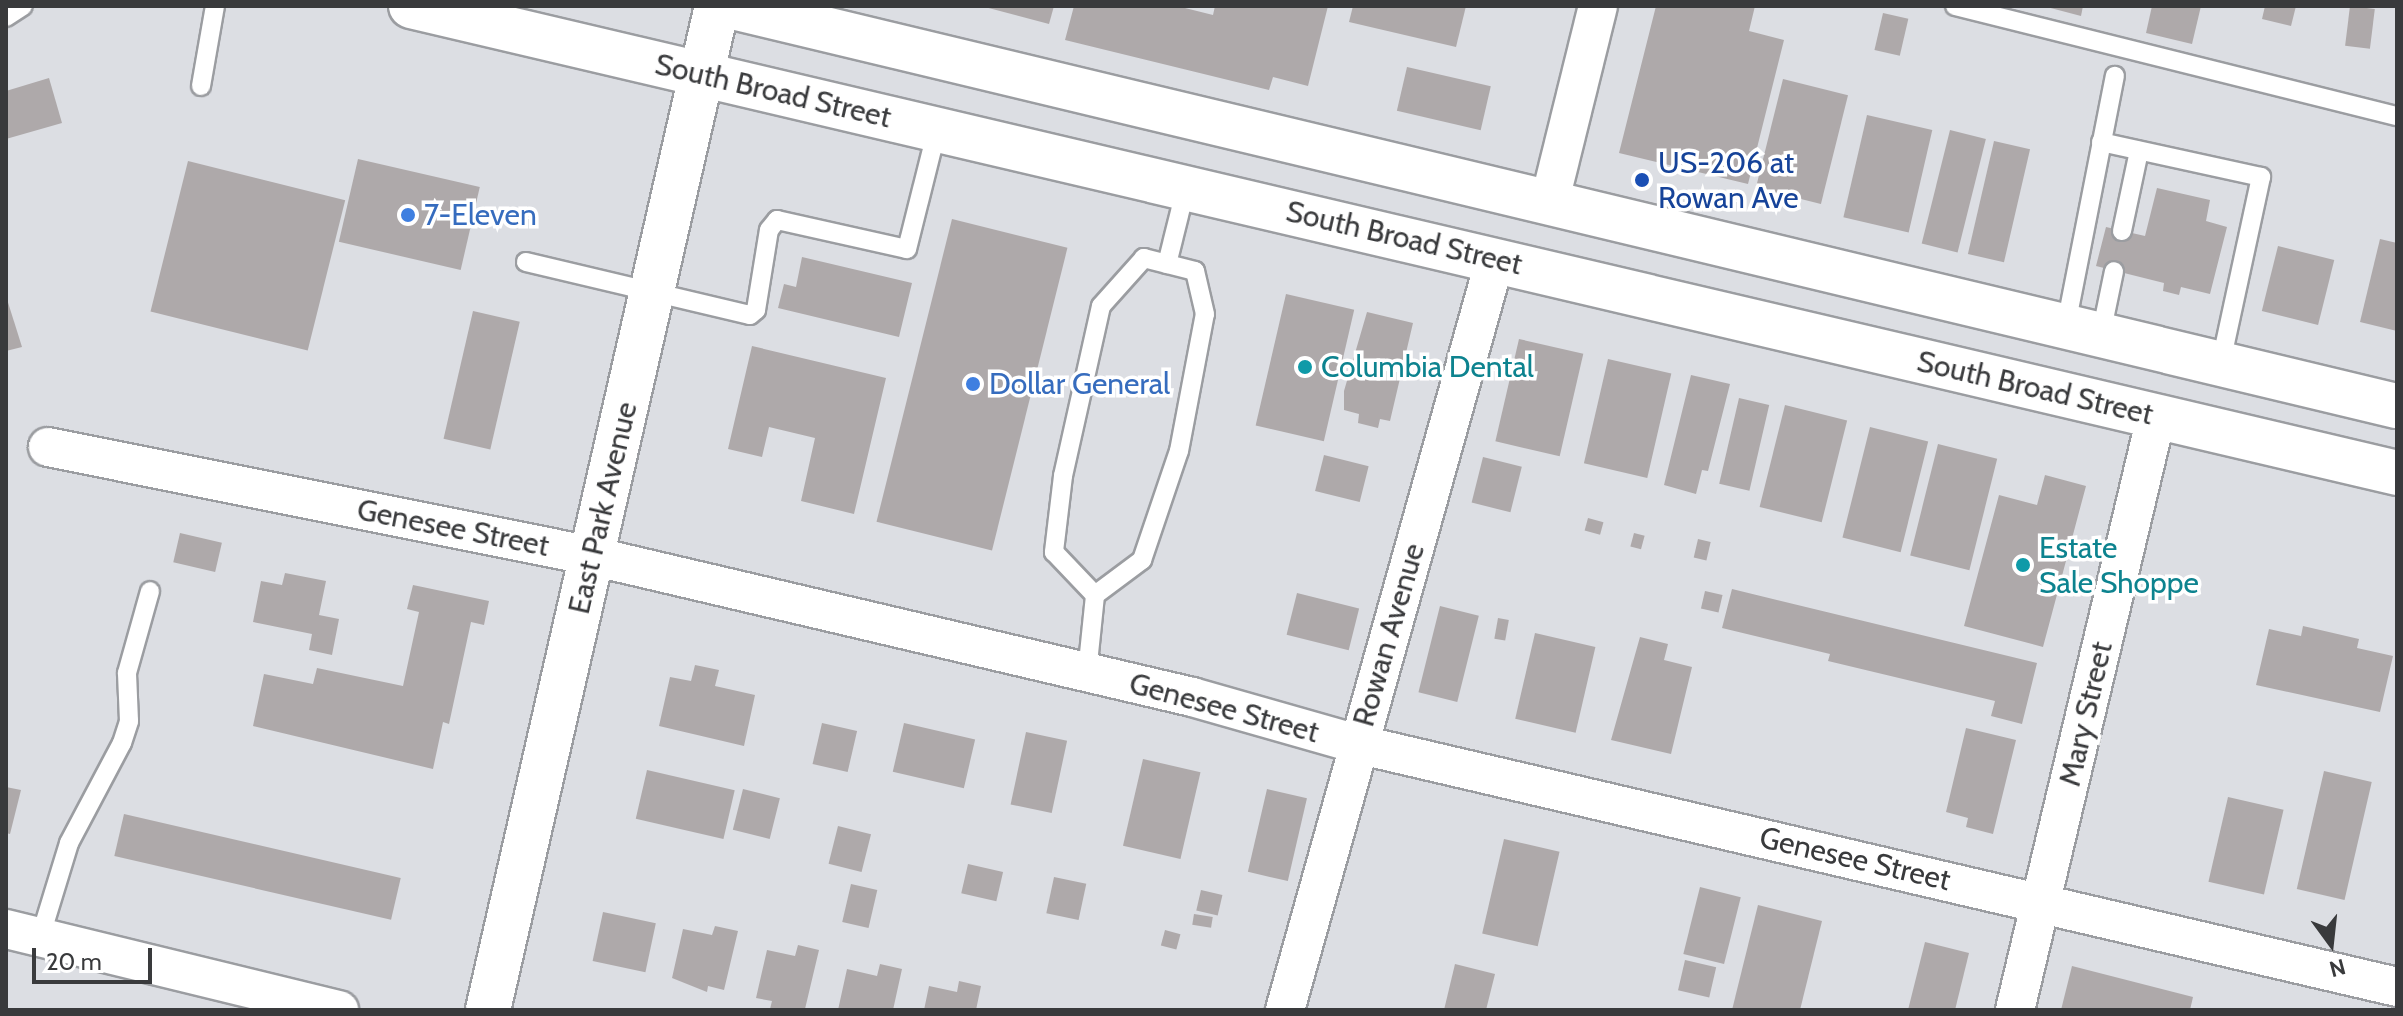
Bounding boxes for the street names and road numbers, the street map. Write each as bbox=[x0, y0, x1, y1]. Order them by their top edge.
street label: South Broad Street bbox=[652, 46, 894, 136]
street label: South Broad Street bbox=[1283, 193, 1525, 283]
street label: South Broad Street bbox=[1914, 343, 2156, 433]
street label: East Park Avenue bbox=[561, 399, 645, 617]
street label: Genesee Street bbox=[354, 492, 552, 564]
street label: Rowan Avenue bbox=[1346, 539, 1432, 731]
street label: Mary Street bbox=[2052, 638, 2120, 790]
street label: Genesee Street bbox=[1125, 665, 1323, 751]
street label: Genesee Street bbox=[1756, 820, 1954, 898]

